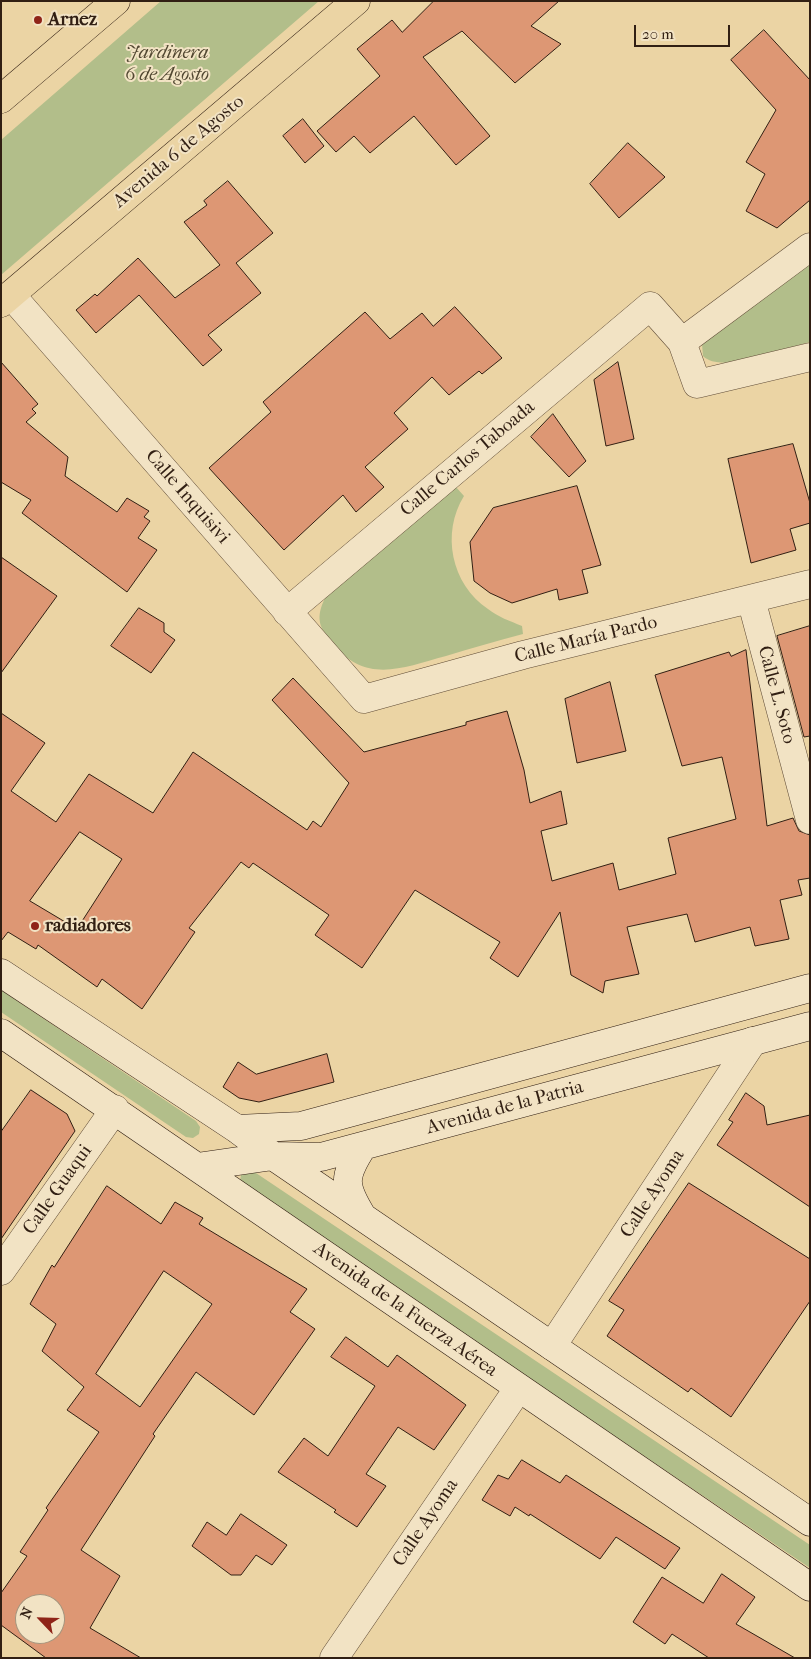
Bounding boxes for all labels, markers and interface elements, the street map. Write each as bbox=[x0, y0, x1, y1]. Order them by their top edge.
place label: Arnez bbox=[48, 9, 97, 31]
marker: Arnez bbox=[32, 14, 44, 26]
scale bar bbox=[636, 15, 732, 47]
text: 20 m bbox=[642, 25, 674, 43]
park label: Jardinera 6 de Agosto bbox=[125, 42, 209, 86]
street label: Avenida 6 de Agosto bbox=[109, 91, 249, 213]
street label: Calle Carlos Taboada bbox=[396, 396, 540, 522]
street label: Calle Inquisivi bbox=[140, 445, 234, 549]
street label: Calle María Pardo bbox=[512, 611, 660, 669]
street label: Calle L. Soto bbox=[752, 644, 800, 746]
place label: radiadores bbox=[45, 915, 131, 937]
marker: radiadores bbox=[29, 920, 41, 932]
street label: Avenida de la Patria bbox=[424, 1076, 586, 1140]
street label: Calle Guaqui bbox=[19, 1141, 97, 1239]
street label: Calle Ayoma bbox=[616, 1146, 690, 1242]
street label: Avenida de la Fuerza Aérea bbox=[309, 1238, 501, 1382]
street label: Calle Ayoma bbox=[388, 1475, 464, 1571]
north arrow bbox=[15, 1594, 65, 1644]
text: N bbox=[17, 1605, 37, 1621]

